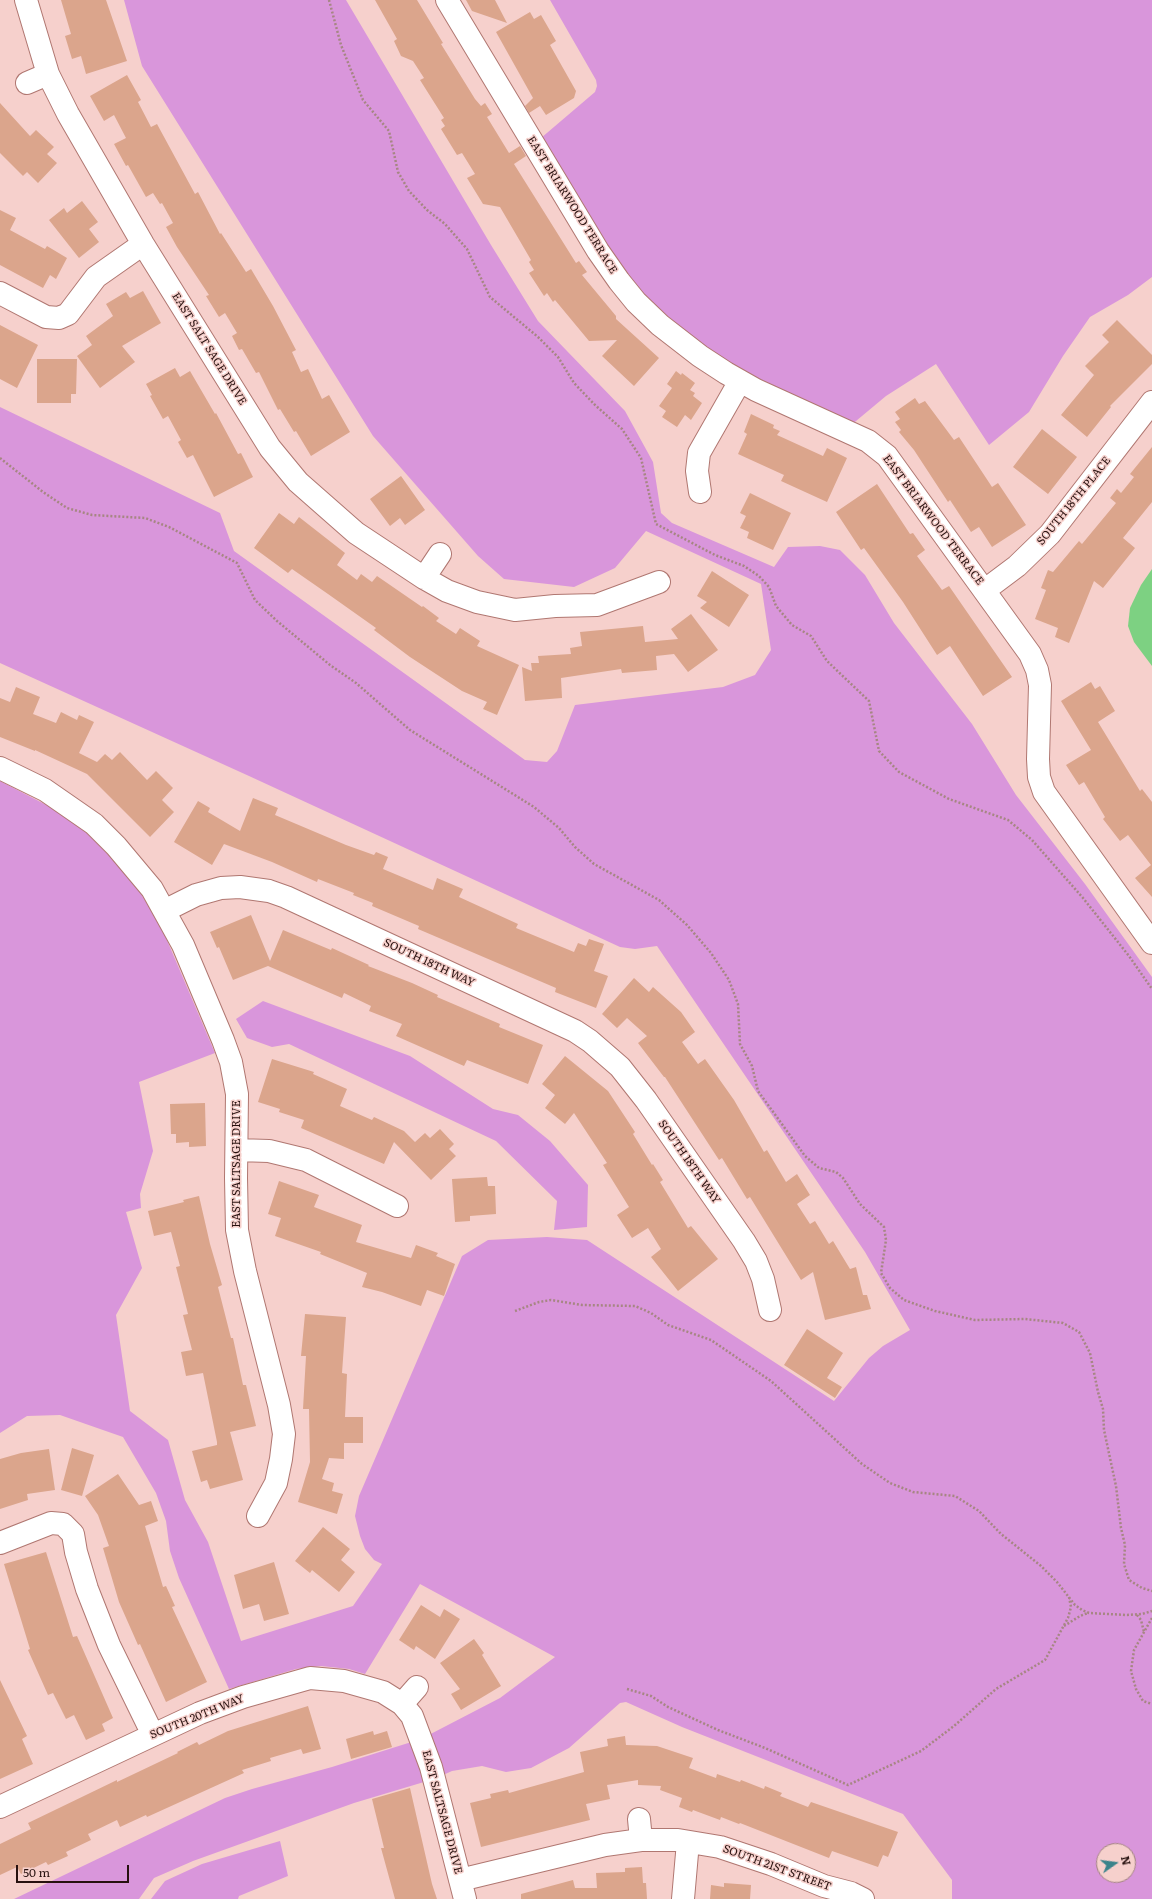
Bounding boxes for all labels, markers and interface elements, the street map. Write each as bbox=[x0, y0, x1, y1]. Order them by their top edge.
street label: EAST BRIARWOOD TERRACE bbox=[524, 134, 620, 276]
street label: EAST SALT SAGE DRIVE bbox=[169, 290, 249, 408]
street label: EAST BRIARWOOD TERRACE bbox=[880, 452, 986, 588]
street label: SOUTH 18TH PLACE bbox=[1034, 454, 1114, 548]
street label: SOUTH 18TH WAY bbox=[381, 936, 477, 990]
street label: EAST SALTSAGE DRIVE bbox=[230, 1100, 244, 1228]
street label: SOUTH 18TH WAY bbox=[655, 1118, 723, 1206]
street label: SOUTH 20TH WAY bbox=[148, 1692, 246, 1742]
street label: EAST SALTSAGE DRIVE bbox=[419, 1749, 465, 1875]
street label: SOUTH 21ST STREET bbox=[721, 1842, 833, 1894]
north arrow bbox=[1096, 1843, 1136, 1883]
text: N bbox=[1118, 1854, 1136, 1867]
scale bar bbox=[18, 1857, 131, 1883]
text: 50 m bbox=[23, 1863, 50, 1881]

